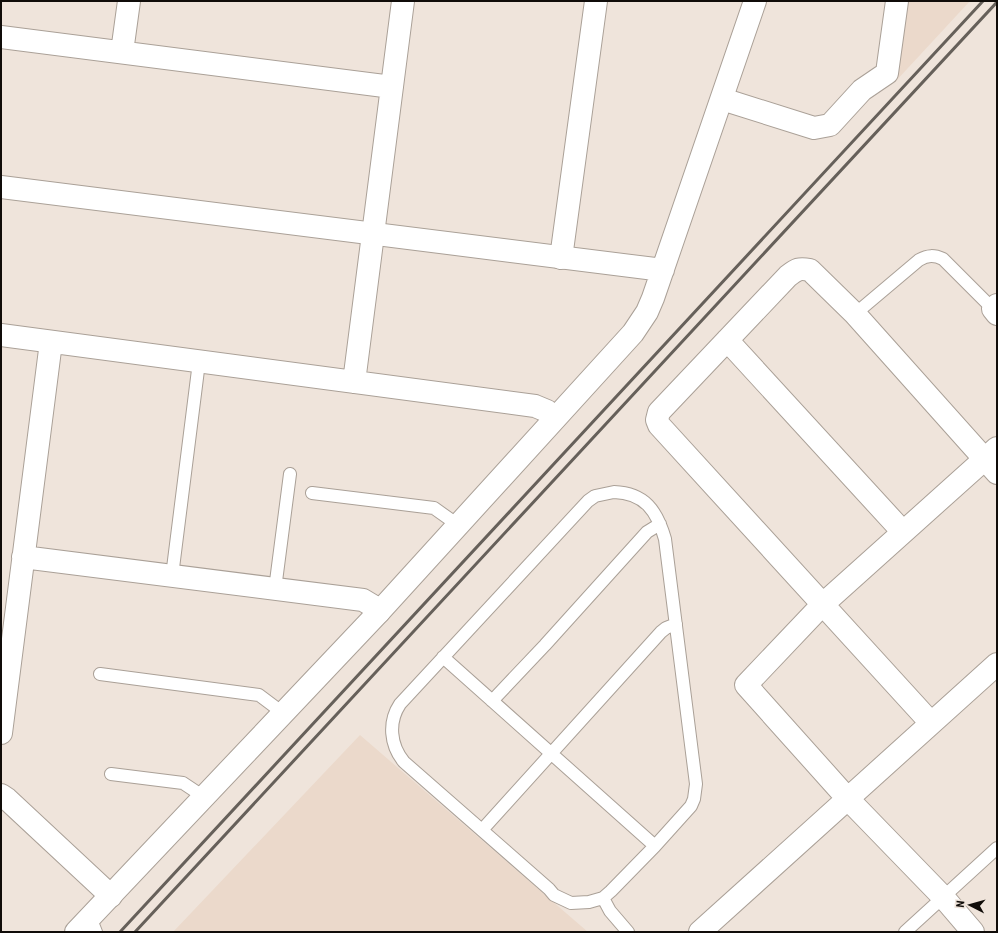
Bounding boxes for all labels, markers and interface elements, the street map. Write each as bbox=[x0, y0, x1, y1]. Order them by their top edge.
north arrow bbox=[950, 885, 990, 925]
text: N bbox=[954, 900, 967, 908]

